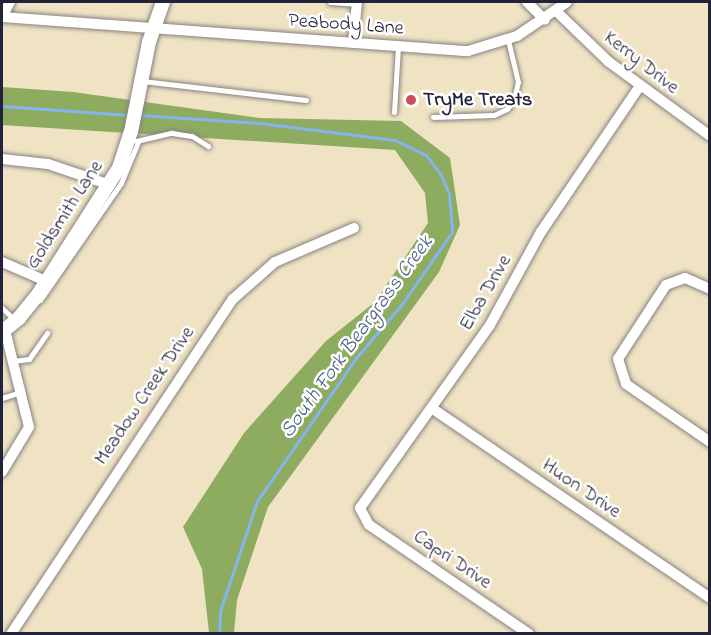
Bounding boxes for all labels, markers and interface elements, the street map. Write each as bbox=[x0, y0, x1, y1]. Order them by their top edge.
street label: Peabody Lane bbox=[288, 9, 404, 41]
street label: Kerry Drive bbox=[599, 26, 683, 100]
place label: TryMe Treats bbox=[423, 88, 532, 112]
marker: TryMe Treats bbox=[404, 93, 418, 107]
street label: Goldsmith Lane bbox=[21, 156, 109, 274]
water label: South Fork Beargrass Creek bbox=[275, 231, 439, 443]
street label: Elba Drive bbox=[455, 251, 517, 335]
street label: Meadow Creek Drive bbox=[90, 322, 200, 470]
street label: Huon Drive bbox=[537, 454, 625, 524]
street label: Capri Drive bbox=[408, 525, 496, 595]

